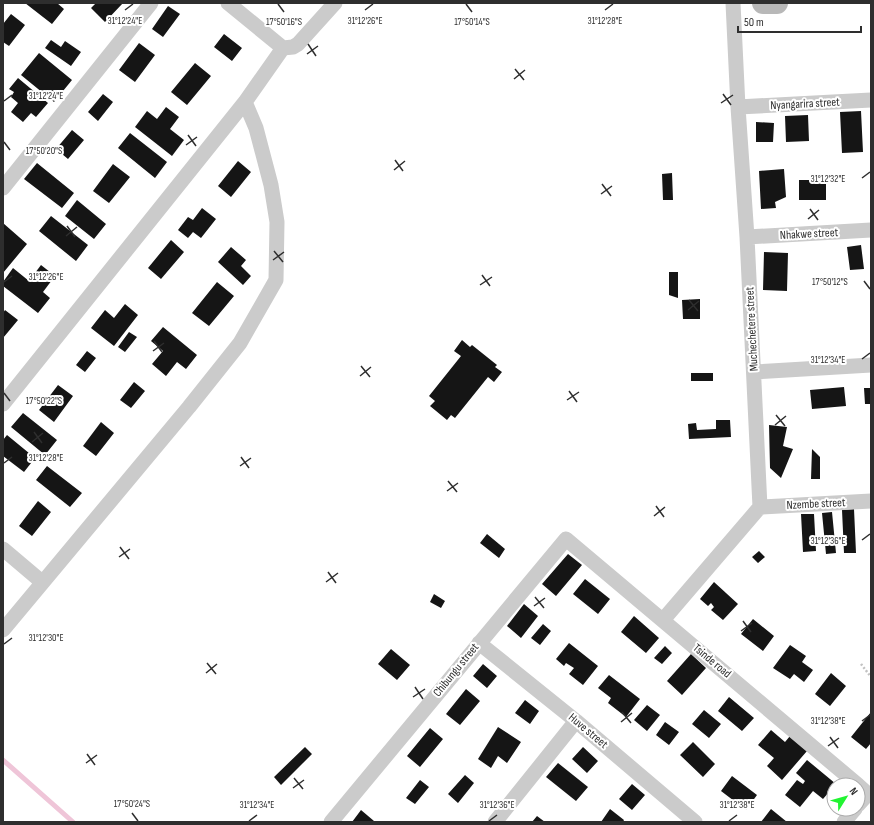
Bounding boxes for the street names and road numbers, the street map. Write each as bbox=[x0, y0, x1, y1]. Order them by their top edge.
street label: Nyangarira street bbox=[770, 95, 840, 113]
street label: Nhakwe street bbox=[779, 225, 839, 243]
street label: Muchechetere street bbox=[742, 286, 762, 372]
street label: Nzembe street bbox=[786, 495, 846, 513]
street label: Chibungu street bbox=[430, 640, 482, 700]
street label: Tsinde road bbox=[690, 641, 734, 681]
street label: Huve street bbox=[565, 710, 611, 752]

